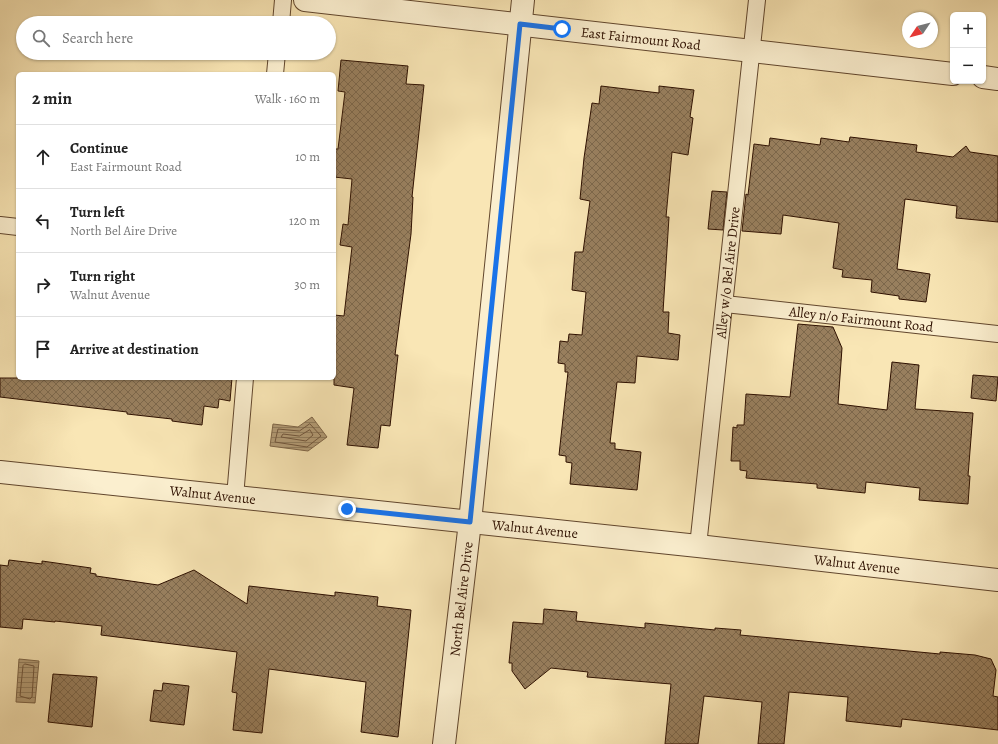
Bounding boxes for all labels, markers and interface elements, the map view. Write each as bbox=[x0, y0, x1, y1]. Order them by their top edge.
north arrow bbox=[902, 12, 938, 48]
map controls bbox=[950, 12, 986, 84]
button: + bbox=[950, 12, 986, 48]
search box bbox=[16, 16, 336, 60]
route start bbox=[553, 20, 571, 38]
street label: East Fairmount Road bbox=[580, 23, 702, 55]
icon: search bbox=[30, 27, 52, 49]
text: Search here bbox=[62, 28, 133, 48]
button: − bbox=[950, 48, 986, 84]
text: 2 min bbox=[32, 87, 72, 110]
text: Walk · 160 m bbox=[255, 90, 320, 107]
text: Continue bbox=[70, 138, 128, 158]
icon: ahead bbox=[32, 146, 54, 168]
text: 10 m bbox=[295, 148, 320, 165]
text: East Fairmount Road bbox=[70, 158, 182, 175]
text: Turn left bbox=[70, 202, 125, 222]
street label: Alley w/o Bel Aire Drive bbox=[711, 206, 745, 341]
icon: left bbox=[32, 210, 54, 232]
text: 120 m bbox=[289, 212, 320, 229]
text: North Bel Aire Drive bbox=[70, 222, 177, 239]
text: Turn right bbox=[70, 266, 135, 286]
icon: right bbox=[32, 274, 54, 296]
text: 30 m bbox=[294, 276, 320, 293]
text: Walnut Avenue bbox=[70, 286, 150, 303]
street label: Alley n/o Fairmount Road bbox=[787, 302, 935, 337]
icon: arrive bbox=[32, 338, 54, 360]
text: Arrive at destination bbox=[70, 339, 199, 359]
street label: Walnut Avenue bbox=[168, 481, 257, 509]
route end bbox=[338, 500, 356, 518]
street label: Walnut Avenue bbox=[490, 515, 579, 543]
street label: North Bel Aire Drive bbox=[445, 541, 478, 657]
street label: Walnut Avenue bbox=[812, 550, 901, 579]

